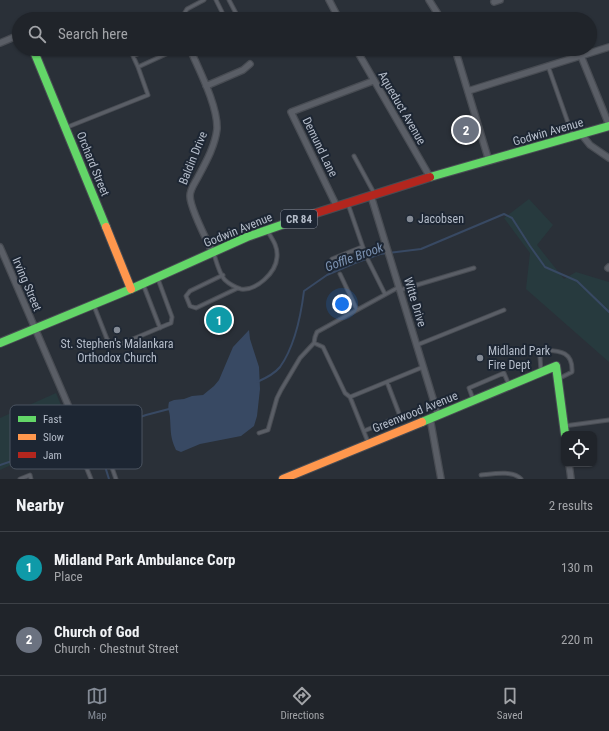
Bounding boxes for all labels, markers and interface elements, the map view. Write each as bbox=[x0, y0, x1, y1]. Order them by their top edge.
search box bbox=[12, 12, 597, 56]
icon: search bbox=[26, 23, 48, 45]
text: Search here bbox=[58, 25, 128, 43]
street label: Aqueduct Avenue bbox=[375, 69, 429, 148]
street label: Demund Lane bbox=[300, 115, 341, 179]
pin: 2 bbox=[453, 115, 479, 145]
street label: Godwin Avenue bbox=[511, 115, 585, 149]
street label: Baldin Drive bbox=[176, 129, 210, 187]
street label: Orchard Street bbox=[74, 130, 112, 199]
street label: Godwin Avenue bbox=[202, 210, 275, 250]
road number: CR 84 bbox=[281, 210, 317, 228]
place label: Jacobsen bbox=[418, 212, 464, 226]
marker: Jacobsen bbox=[405, 214, 415, 224]
water label: Goffle Brook bbox=[323, 239, 386, 274]
street label: Irving Street bbox=[9, 255, 45, 313]
street label: Witte Drive bbox=[401, 275, 429, 329]
your location bbox=[332, 294, 352, 314]
pin: 1 bbox=[206, 305, 232, 335]
marker: St. Stephen's Malankara Orthodox Church bbox=[112, 325, 122, 335]
place label: St. Stephen's Malankara Orthodox Church bbox=[61, 337, 174, 365]
place label: Midland Park Fire Dept bbox=[488, 344, 551, 372]
marker: Midland Park Fire Dept bbox=[475, 353, 485, 363]
street label: Greenwood Avenue bbox=[370, 388, 460, 435]
legend bbox=[10, 405, 142, 469]
text: Fast bbox=[43, 413, 62, 426]
text: Slow bbox=[43, 431, 64, 444]
map controls bbox=[561, 431, 597, 467]
button: locate bbox=[561, 431, 597, 467]
text: Jam bbox=[43, 449, 62, 462]
text: Nearby bbox=[16, 495, 64, 515]
text: 2 results bbox=[549, 498, 593, 513]
text: Midland Park Ambulance Corp bbox=[54, 551, 236, 569]
text: 1 bbox=[26, 560, 32, 575]
text: 130 m bbox=[561, 560, 593, 575]
text: Place bbox=[54, 569, 83, 584]
text: Church of God bbox=[54, 623, 139, 641]
text: 2 bbox=[26, 632, 32, 647]
text: 220 m bbox=[561, 632, 593, 647]
text: Church · Chestnut Street bbox=[54, 641, 179, 656]
tab: Map bbox=[86, 685, 108, 722]
tab: Directions bbox=[280, 685, 324, 722]
tab: Saved bbox=[497, 685, 523, 722]

